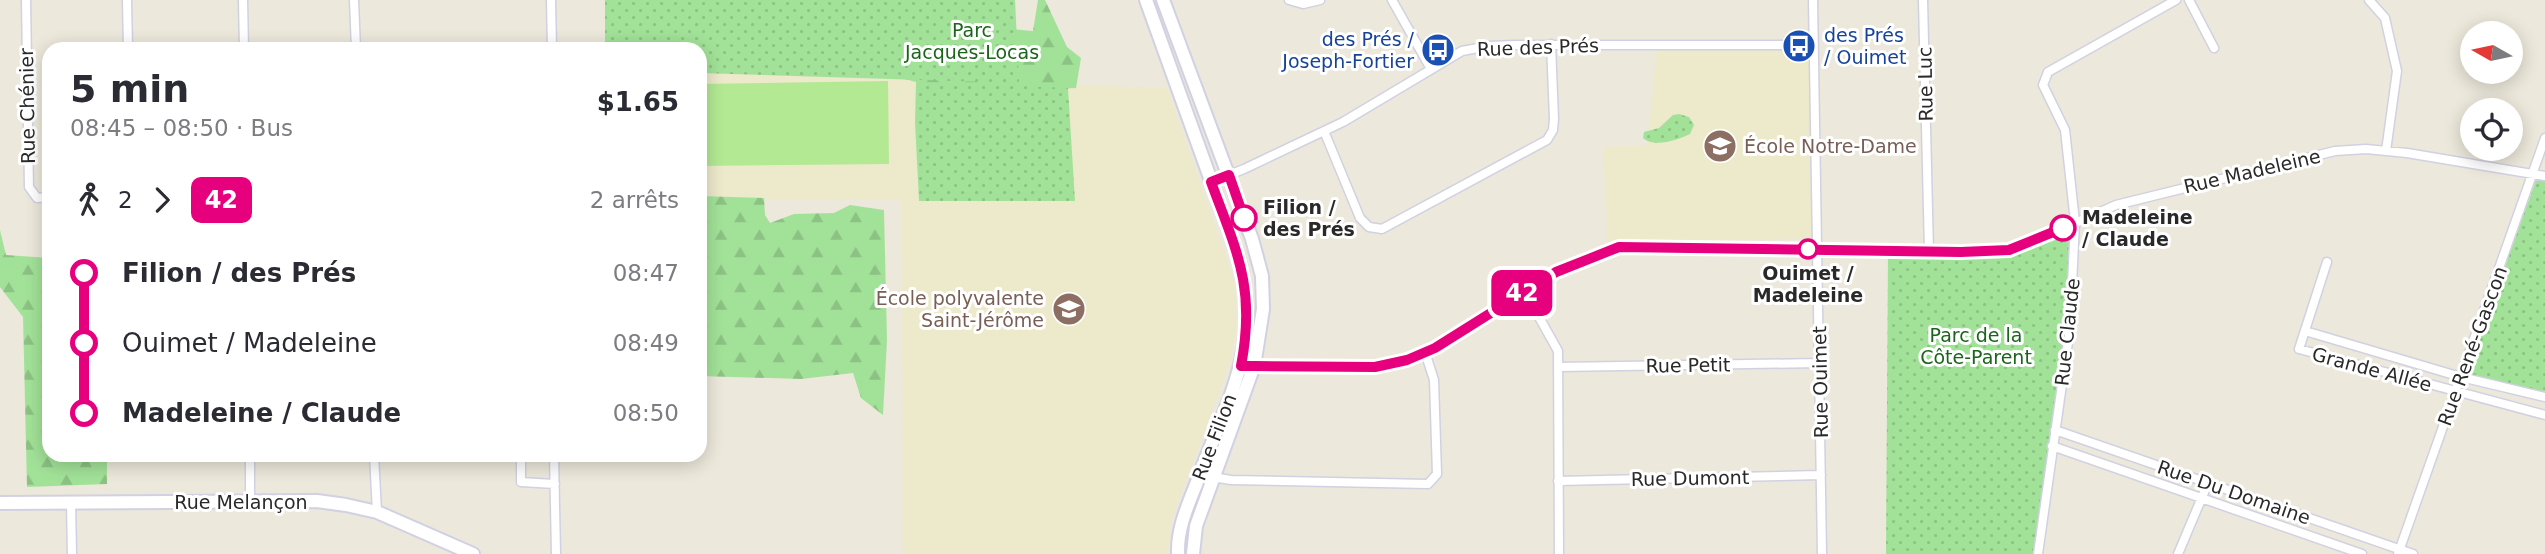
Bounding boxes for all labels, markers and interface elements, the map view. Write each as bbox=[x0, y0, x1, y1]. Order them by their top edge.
park label: Parc Jacques-Locas bbox=[904, 19, 1039, 63]
north arrow bbox=[2460, 21, 2524, 84]
map controls bbox=[2460, 21, 2523, 161]
place label: des Prés / Ouimet bbox=[1824, 24, 1906, 68]
bus stop icon: des Prés / Ouimet bbox=[1780, 27, 1818, 65]
place label: des Prés / Joseph-Fortier bbox=[1281, 28, 1415, 72]
bus stop icon: des Prés / Joseph-Fortier bbox=[1419, 31, 1457, 69]
street label: Rue des Prés bbox=[1477, 34, 1599, 60]
street label: Rue Luc bbox=[1913, 46, 1937, 122]
street label: Rue Chénier bbox=[15, 48, 39, 164]
text: 5 min bbox=[70, 67, 189, 111]
text: $1.65 bbox=[597, 87, 679, 117]
button: locate bbox=[2460, 98, 2523, 161]
text: 08:45 – 08:50 · Bus bbox=[70, 115, 293, 141]
school or university icon: École Notre-Dame bbox=[1701, 127, 1739, 165]
place label: École Notre-Dame bbox=[1744, 135, 1917, 157]
street label: Rue Madeleine bbox=[2181, 145, 2323, 197]
icon: walk bbox=[70, 181, 108, 219]
icon: forward bbox=[143, 181, 181, 219]
text: 42 bbox=[205, 186, 238, 214]
text: 2 bbox=[118, 187, 133, 213]
text: 2 arrêts bbox=[590, 187, 679, 213]
place label: Filion / des Prés bbox=[1263, 196, 1355, 240]
marker: Filion / des Prés bbox=[1231, 205, 1257, 231]
place label: Madeleine / Claude bbox=[2082, 206, 2193, 250]
marker: Madeleine / Claude bbox=[2050, 215, 2076, 241]
marker: Ouimet / Madeleine bbox=[1798, 239, 1818, 259]
text: Filion / des Prés bbox=[122, 258, 356, 288]
text: 08:47 bbox=[613, 260, 679, 286]
place label: Ouimet / Madeleine bbox=[1753, 262, 1863, 306]
street label: Rue René-Gascon bbox=[2433, 263, 2511, 429]
line badge: 42 bbox=[1490, 270, 1554, 316]
street label: Rue Claude bbox=[2050, 277, 2084, 387]
text: 42 bbox=[1505, 279, 1539, 307]
place label: École polyvalente Saint-Jérôme bbox=[876, 287, 1044, 331]
school or university icon: École polyvalente Saint-Jérôme bbox=[1050, 290, 1088, 328]
park label: Parc de la Côte-Parent bbox=[1920, 324, 2032, 368]
street label: Rue Ouimet bbox=[1808, 326, 1832, 438]
text: Ouimet / Madeleine bbox=[122, 328, 377, 358]
text: 08:49 bbox=[613, 330, 679, 356]
street label: Grande Allée bbox=[2310, 342, 2434, 396]
street label: Rue Petit bbox=[1645, 353, 1731, 377]
street label: Rue Filion bbox=[1187, 390, 1241, 484]
text: Madeleine / Claude bbox=[122, 398, 401, 428]
text: 08:50 bbox=[613, 400, 679, 426]
street label: Rue Du Domaine bbox=[2155, 456, 2313, 528]
street label: Rue Dumont bbox=[1631, 466, 1749, 490]
street label: Rue Melançon bbox=[174, 491, 308, 513]

